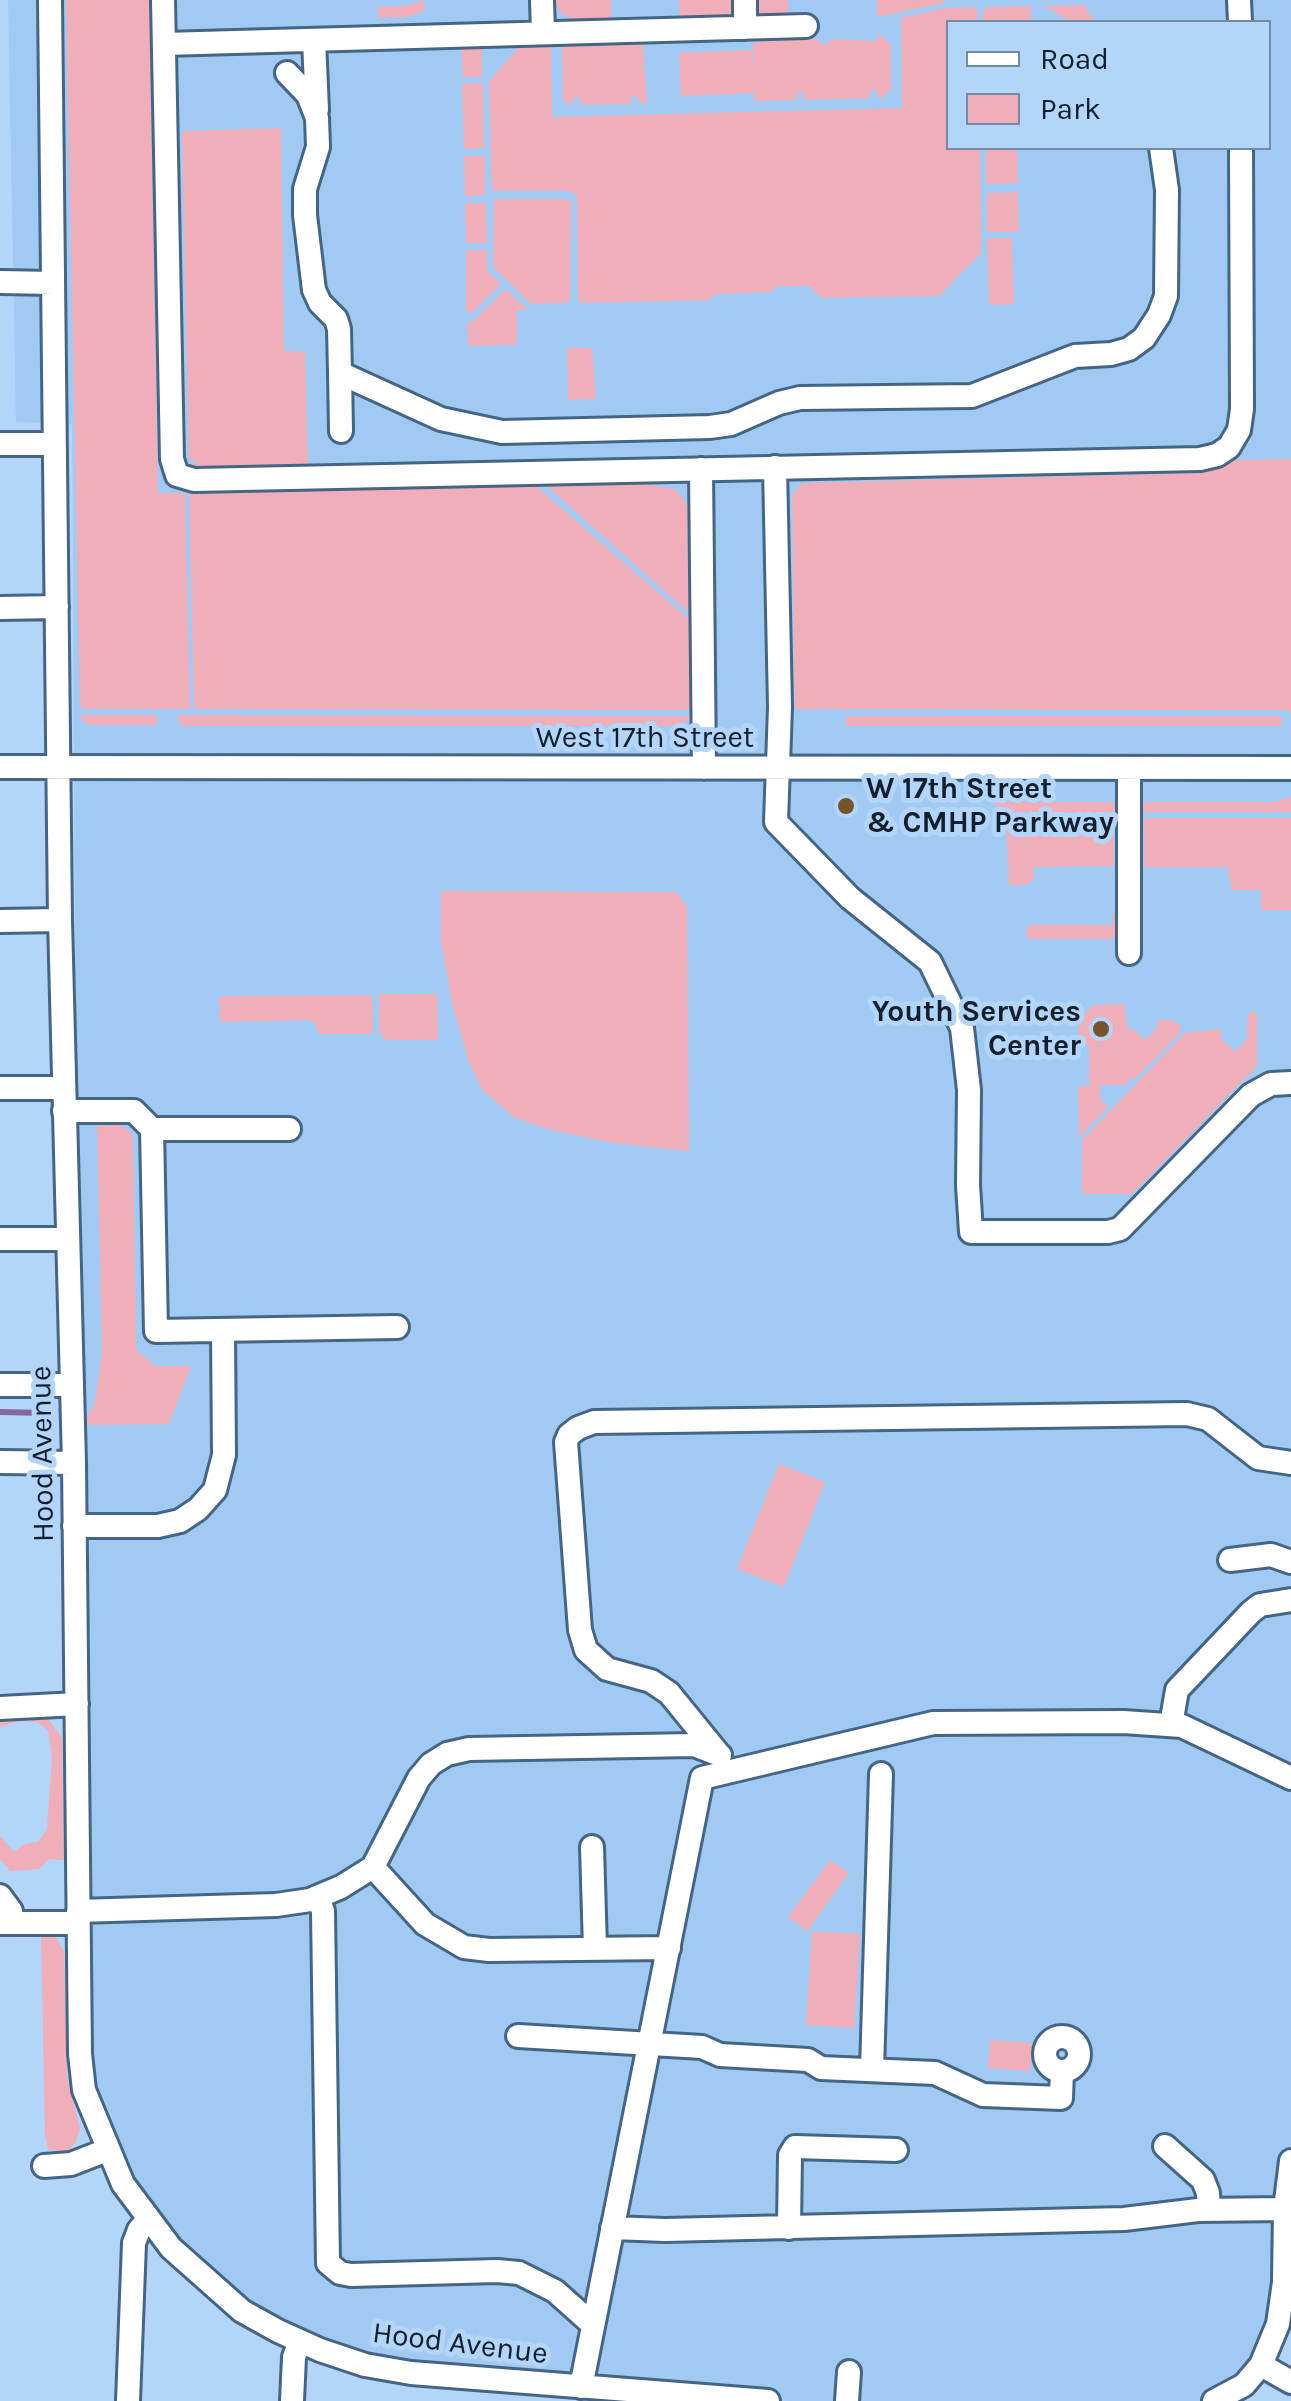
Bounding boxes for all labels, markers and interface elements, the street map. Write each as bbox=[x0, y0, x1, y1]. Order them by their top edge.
legend bbox=[946, 20, 1271, 150]
text: Road bbox=[1040, 41, 1109, 77]
text: Park bbox=[1040, 91, 1101, 127]
street label: West 17th Street bbox=[536, 720, 754, 756]
place label: W 17th Street & CMHP Parkway bbox=[866, 771, 1114, 842]
marker: W 17th Street & CMHP Parkway bbox=[835, 795, 857, 817]
place label: Youth Services Center bbox=[872, 994, 1081, 1064]
marker: Youth Services Center bbox=[1090, 1018, 1112, 1040]
street label: Hood Avenue bbox=[23, 1365, 63, 1543]
street label: Hood Avenue bbox=[370, 2315, 550, 2373]

